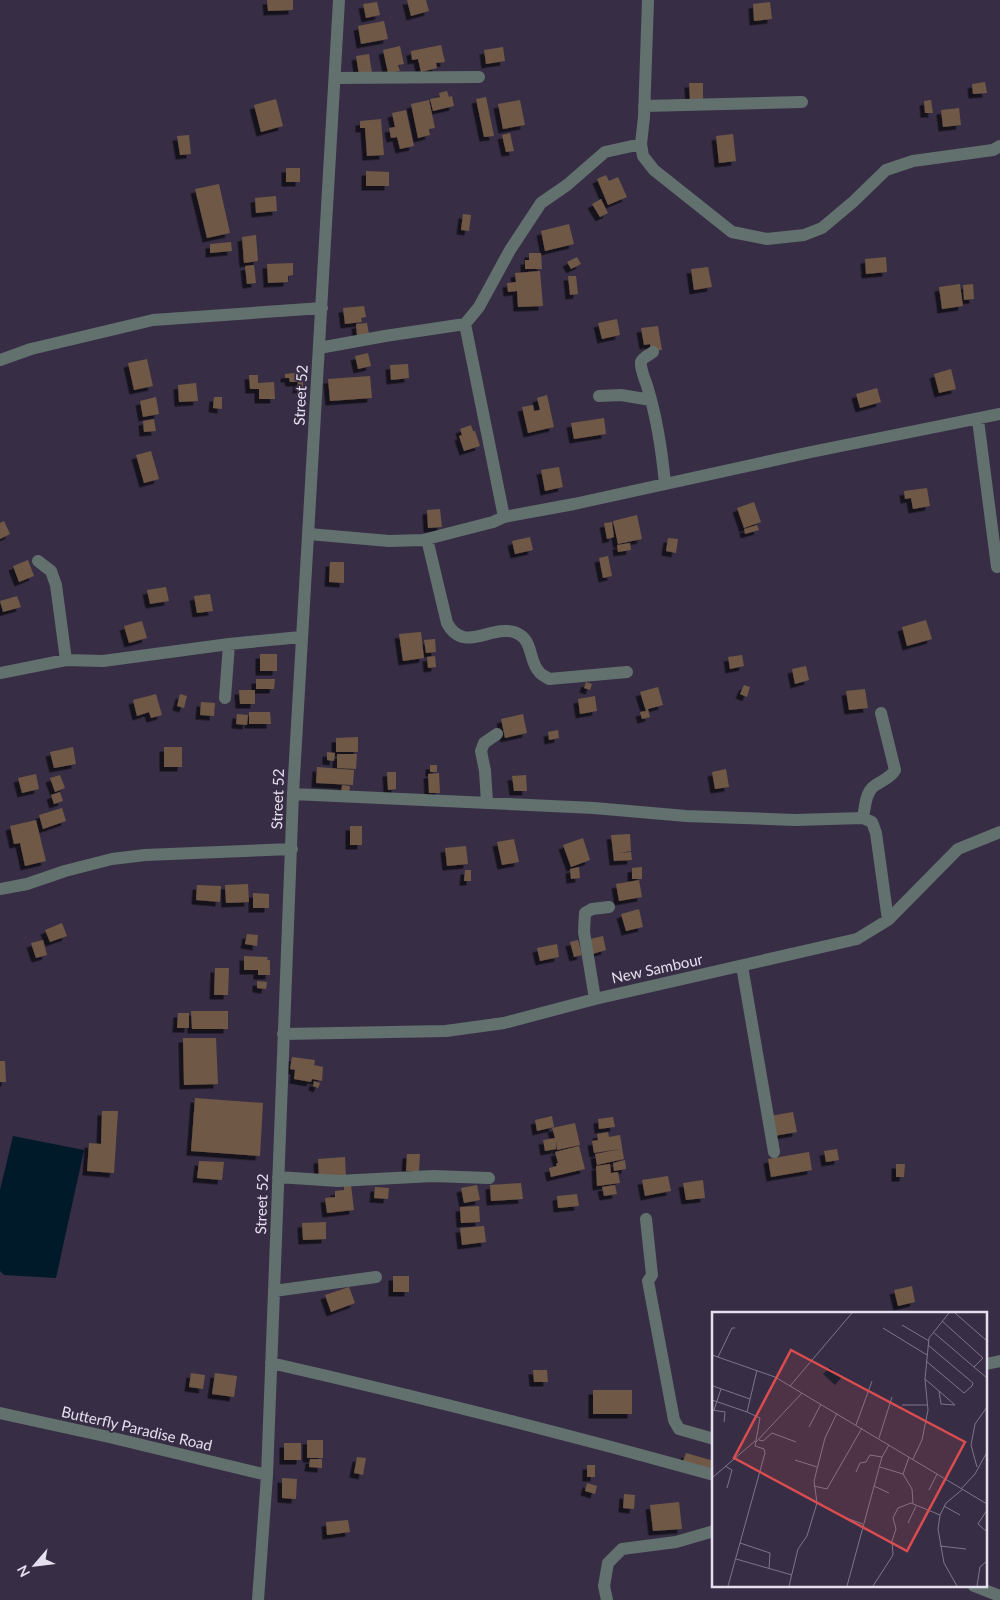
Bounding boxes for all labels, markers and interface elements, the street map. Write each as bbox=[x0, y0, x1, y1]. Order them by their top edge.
street label: Street 52 bbox=[289, 364, 311, 426]
street label: Street 52 bbox=[267, 768, 287, 830]
street label: New Sambour bbox=[610, 949, 705, 986]
street label: Street 52 bbox=[251, 1173, 271, 1235]
inset map bbox=[712, 1312, 988, 1588]
street label: Butterfly Paradise Road bbox=[60, 1402, 214, 1454]
north arrow bbox=[10, 1540, 60, 1590]
text: N bbox=[13, 1563, 33, 1580]

